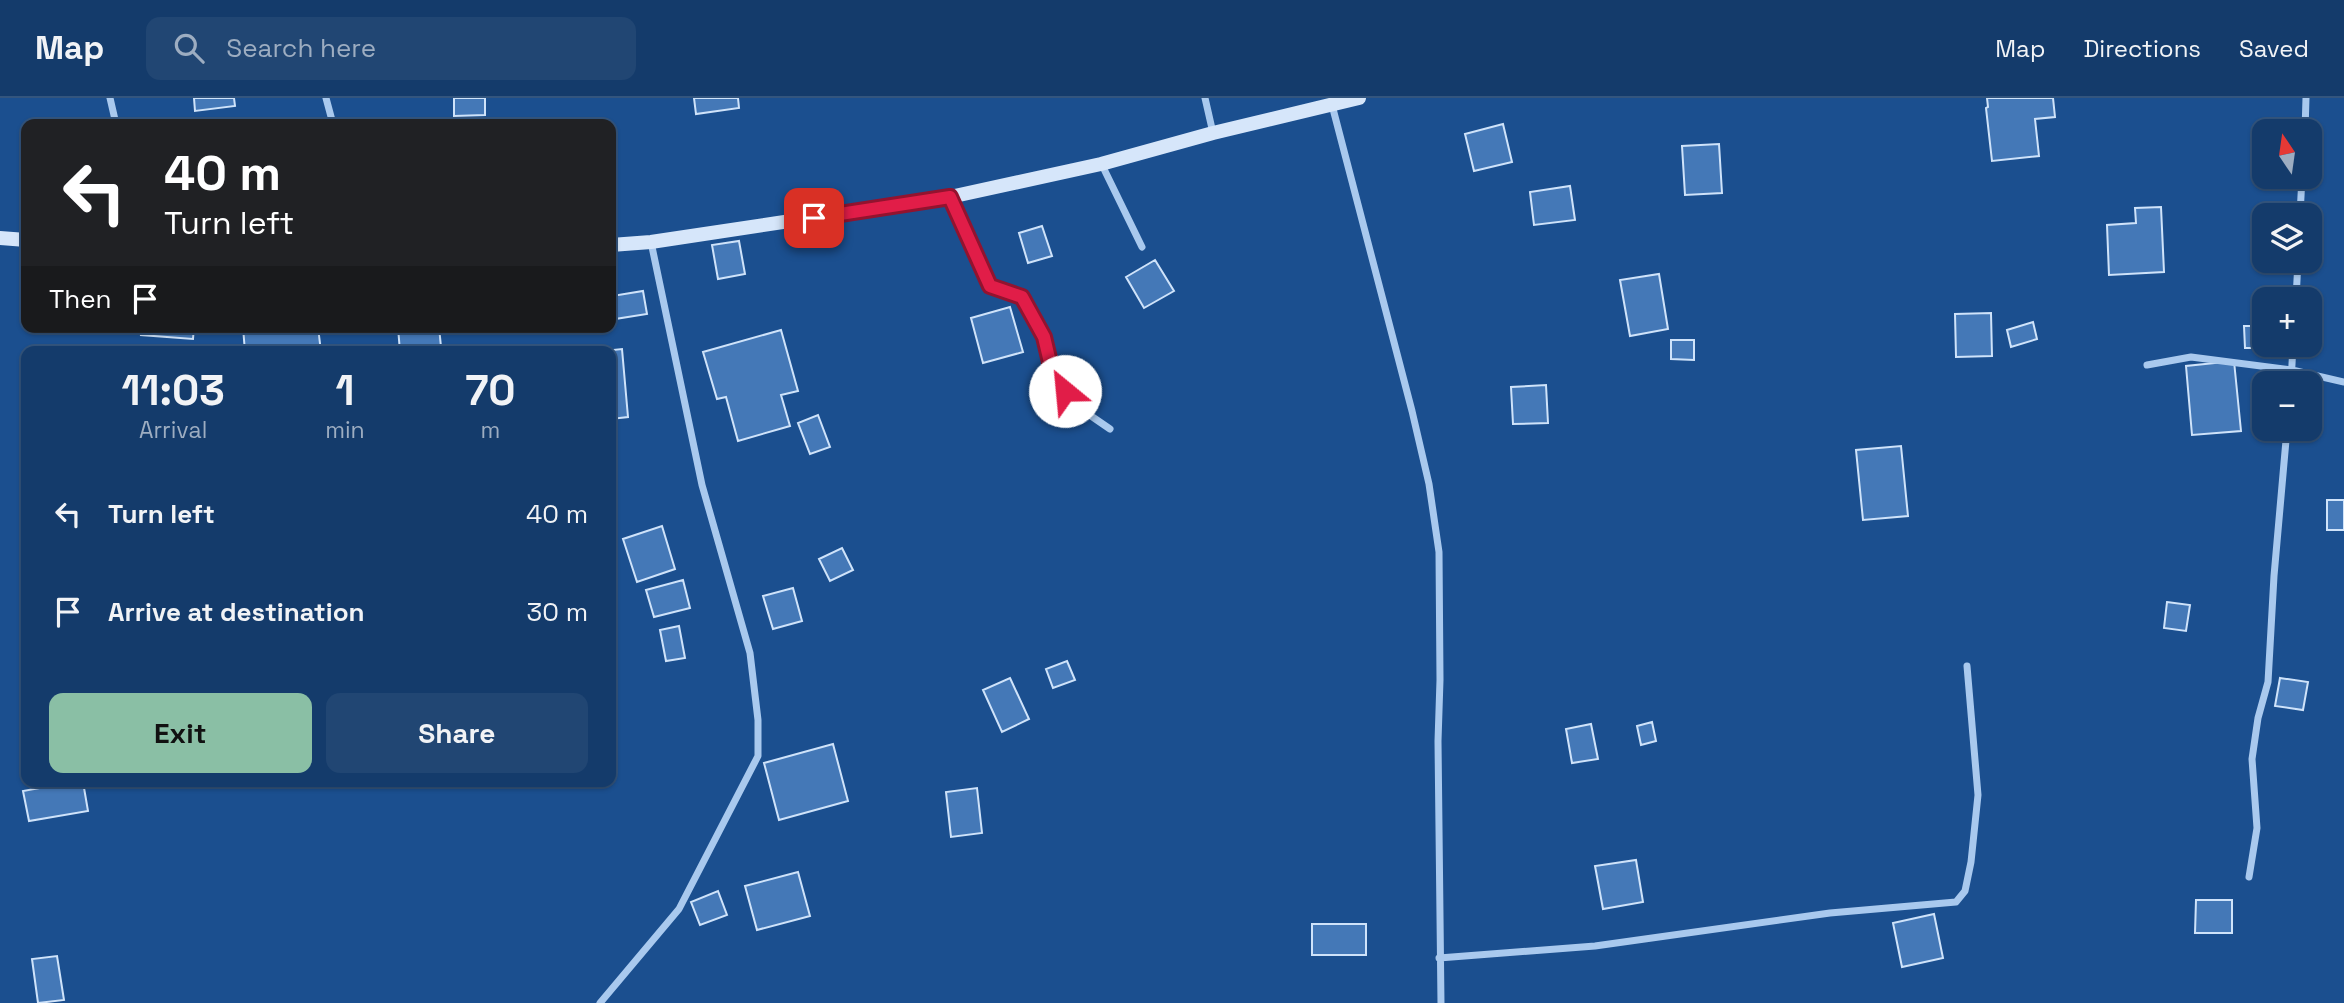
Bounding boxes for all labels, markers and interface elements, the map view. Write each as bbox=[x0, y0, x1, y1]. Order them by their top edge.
search box bbox=[146, 17, 636, 80]
text: Map bbox=[35, 27, 104, 69]
icon: search bbox=[170, 29, 208, 67]
text: Search here bbox=[226, 31, 376, 65]
text: Map bbox=[1995, 33, 2045, 64]
text: Directions bbox=[2083, 33, 2201, 64]
text: Saved bbox=[2239, 33, 2309, 64]
north arrow bbox=[2252, 119, 2322, 189]
map controls bbox=[2252, 119, 2322, 441]
text: 40 m bbox=[164, 142, 281, 204]
icon: left bbox=[49, 147, 140, 238]
pin bbox=[784, 188, 844, 248]
icon: arrive bbox=[795, 199, 833, 237]
text: Turn left bbox=[164, 203, 294, 243]
button: layers bbox=[2252, 203, 2322, 273]
icon: arrive bbox=[126, 280, 164, 318]
text: Then bbox=[49, 282, 112, 316]
button: + bbox=[2252, 287, 2322, 357]
position arrow bbox=[1028, 354, 1102, 428]
text: 11:03 bbox=[121, 364, 225, 417]
text: 1 bbox=[335, 364, 354, 417]
text: 70 bbox=[465, 364, 516, 417]
button: − bbox=[2252, 371, 2322, 441]
text: Arrival bbox=[139, 415, 207, 445]
text: min bbox=[325, 415, 365, 445]
text: m bbox=[480, 415, 500, 445]
icon: left bbox=[49, 495, 87, 533]
text: Turn left bbox=[108, 497, 215, 531]
text: 40 m bbox=[526, 497, 588, 531]
icon: arrive bbox=[49, 593, 87, 631]
text: Arrive at destination bbox=[108, 595, 365, 629]
text: 30 m bbox=[527, 595, 588, 629]
button: Exit bbox=[49, 693, 312, 773]
button: Share bbox=[326, 693, 588, 773]

